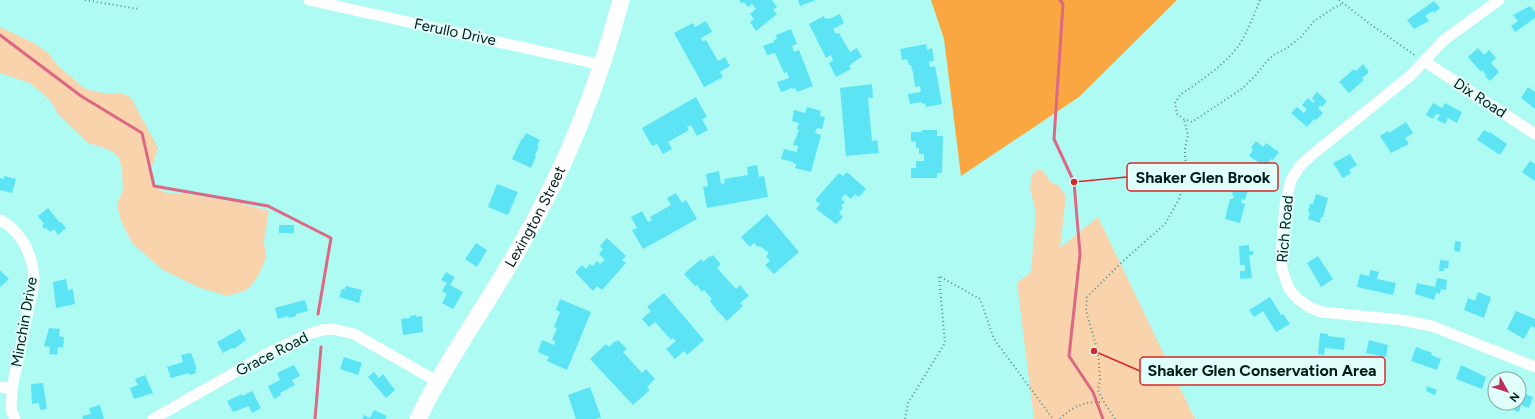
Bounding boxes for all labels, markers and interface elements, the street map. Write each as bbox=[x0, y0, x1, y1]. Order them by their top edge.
street label: Ferullo Drive bbox=[412, 15, 498, 49]
street label: Dix Road bbox=[1450, 74, 1510, 122]
street label: Lexington Street bbox=[501, 163, 570, 271]
callout: Shaker Glen Brook bbox=[1127, 163, 1278, 191]
text: Shaker Glen Brook bbox=[1136, 168, 1271, 187]
street label: Rich Road bbox=[1273, 195, 1297, 263]
street label: Minchin Drive bbox=[7, 275, 41, 369]
street label: Grace Road bbox=[233, 328, 311, 380]
callout: Shaker Glen Conservation Area bbox=[1140, 357, 1385, 385]
text: Shaker Glen Conservation Area bbox=[1147, 361, 1377, 380]
north arrow bbox=[1487, 371, 1527, 411]
text: N bbox=[1507, 390, 1522, 404]

